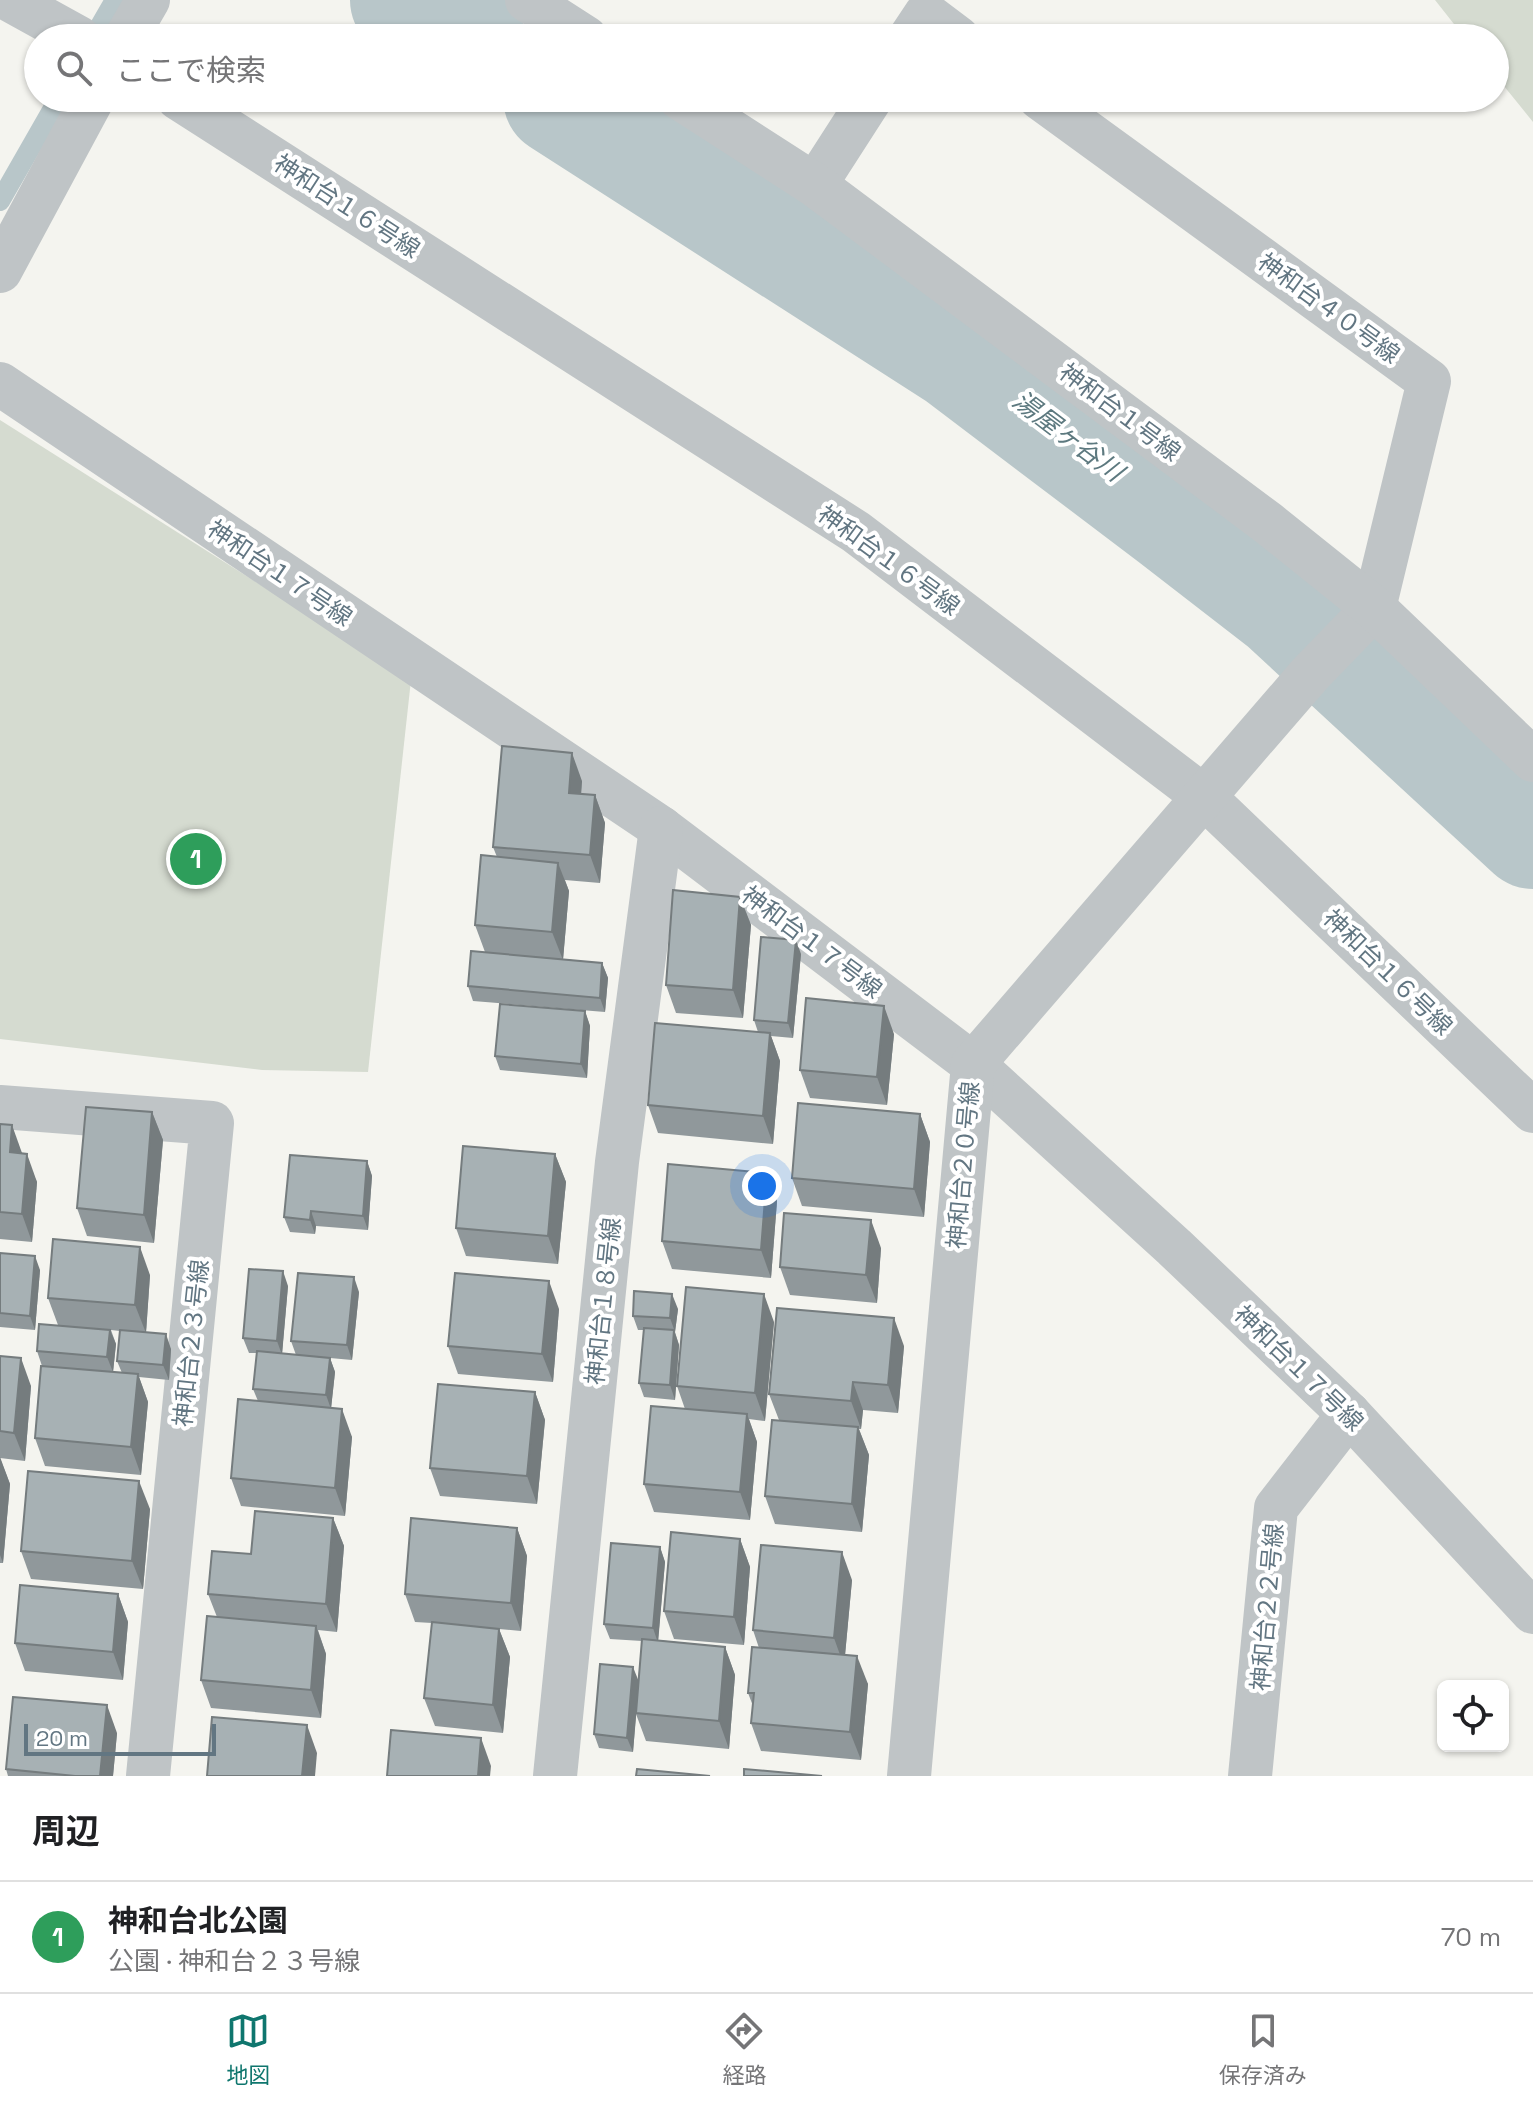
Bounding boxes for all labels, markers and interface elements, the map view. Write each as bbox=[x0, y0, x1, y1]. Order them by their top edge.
search box bbox=[24, 24, 1509, 112]
icon: search bbox=[52, 46, 96, 90]
text: ここで検索 bbox=[116, 51, 266, 90]
street label: 神和台１６号線 bbox=[268, 147, 426, 265]
street label: 神和台４０号線 bbox=[1252, 246, 1406, 370]
street label: 神和台１号線 bbox=[1053, 356, 1187, 468]
water label: 湯屋ヶ谷川 bbox=[1006, 383, 1133, 490]
street label: 神和台１６号線 bbox=[812, 498, 966, 622]
street label: 神和台１７号線 bbox=[202, 513, 358, 633]
pin: 1 bbox=[170, 829, 222, 889]
street label: 神和台１７号線 bbox=[736, 879, 888, 1005]
street label: 神和台１６号線 bbox=[1317, 902, 1459, 1042]
street label: 神和台２０号線 bbox=[940, 1080, 986, 1250]
your location bbox=[742, 1166, 782, 1206]
street label: 神和台１８号線 bbox=[579, 1216, 627, 1386]
street label: 神和台２３号線 bbox=[167, 1258, 215, 1428]
street label: 神和台１７号線 bbox=[1228, 1298, 1370, 1438]
street label: 神和台２２号線 bbox=[1244, 1522, 1290, 1692]
map controls bbox=[1437, 1680, 1509, 1752]
button: locate bbox=[1437, 1680, 1509, 1752]
scale bar bbox=[24, 1720, 216, 1756]
text: 20 m bbox=[36, 1724, 88, 1752]
text: 周辺 bbox=[32, 1810, 100, 1853]
text: 神和台北公園 bbox=[108, 1901, 288, 1940]
text: 1 bbox=[52, 1920, 64, 1954]
text: 70 m bbox=[1441, 1920, 1501, 1954]
text: 公園 · 神和台２３号線 bbox=[108, 1944, 360, 1978]
tab: 地図 bbox=[226, 2009, 270, 2089]
tab: 経路 bbox=[722, 2009, 767, 2089]
tab: 保存済み bbox=[1219, 2009, 1307, 2089]

